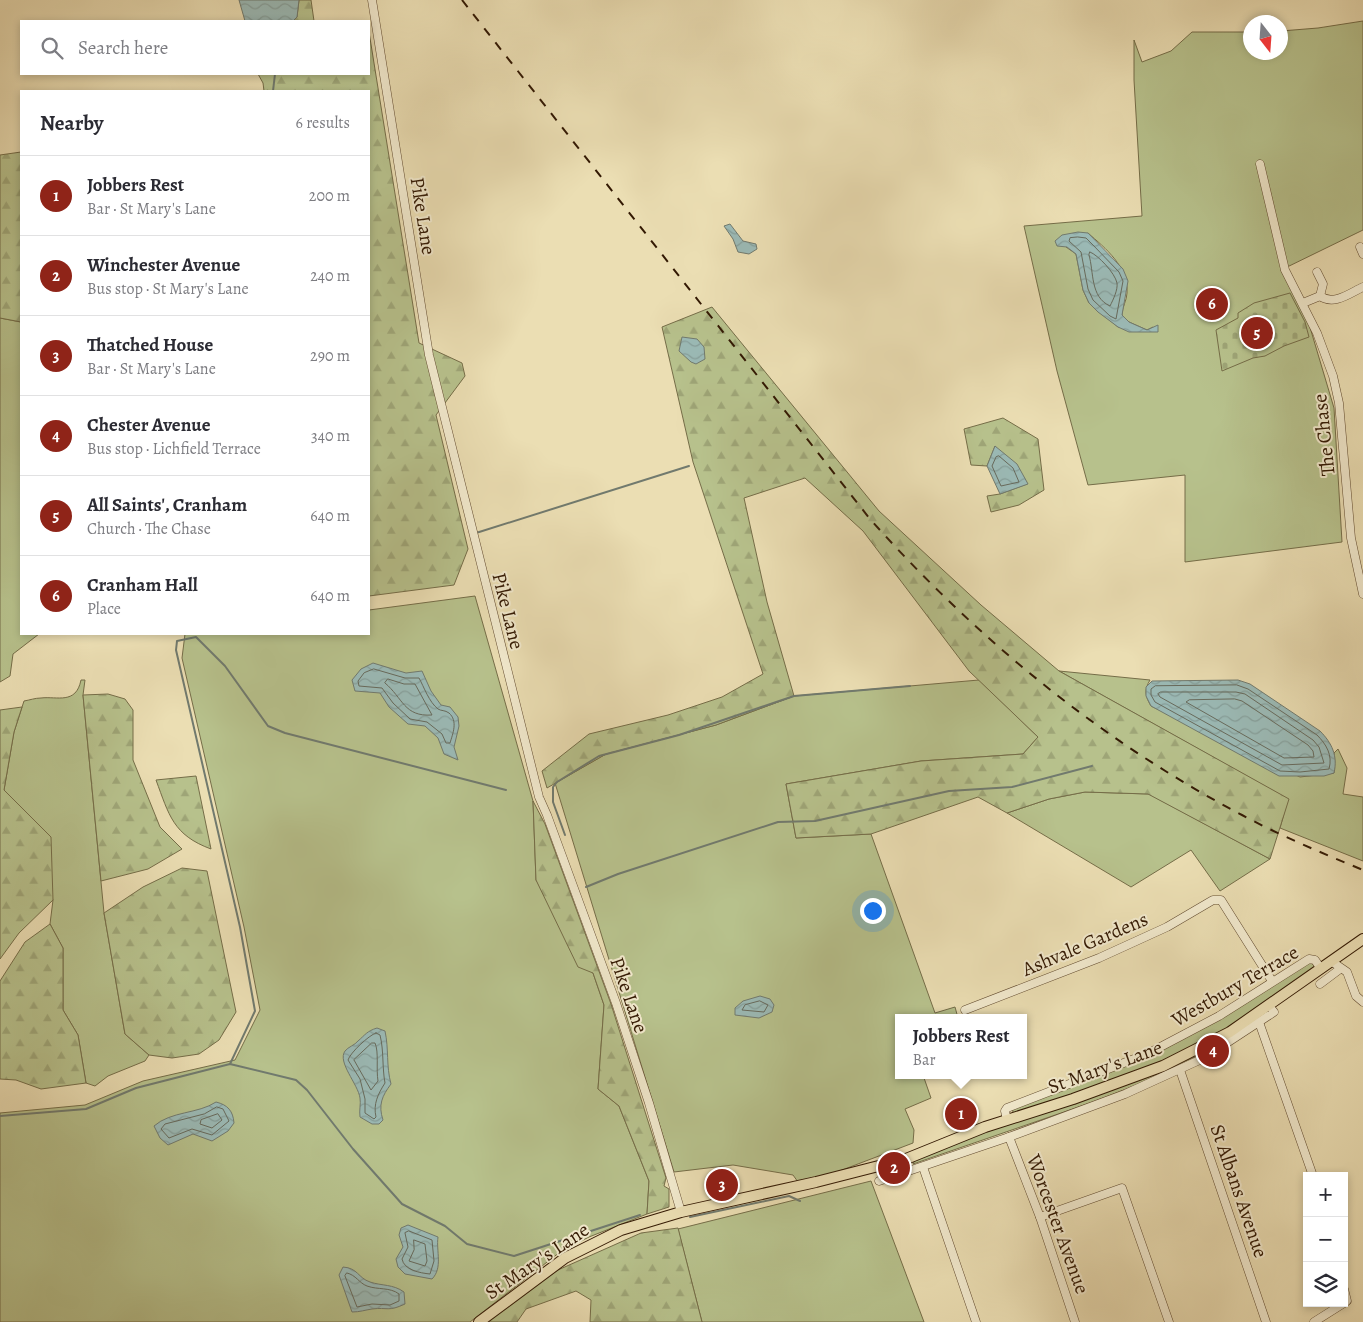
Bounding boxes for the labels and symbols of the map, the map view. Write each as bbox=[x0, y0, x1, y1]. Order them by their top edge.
north arrow bbox=[1243, 15, 1288, 60]
street label: Pike Lane bbox=[404, 175, 442, 257]
pin: 6 bbox=[1196, 285, 1228, 323]
pin: 5 bbox=[1241, 314, 1273, 352]
street label: The Chase bbox=[1306, 393, 1342, 477]
street label: Pike Lane bbox=[485, 570, 531, 652]
your location bbox=[860, 898, 886, 924]
street label: Ashvale Gardens bbox=[1017, 905, 1152, 983]
street label: Westbury Terrace bbox=[1166, 939, 1304, 1034]
street label: Pike Lane bbox=[603, 954, 655, 1036]
pin: 4 bbox=[1197, 1032, 1229, 1070]
street label: St Mary's Lane bbox=[1044, 1034, 1166, 1100]
pin: 1 bbox=[945, 1095, 977, 1133]
street label: St Albans Avenue bbox=[1204, 1121, 1274, 1261]
pin: 2 bbox=[878, 1149, 910, 1187]
street label: Worcester Avenue bbox=[1020, 1150, 1096, 1297]
pin: 3 bbox=[706, 1166, 738, 1204]
street label: St Mary's Lane bbox=[480, 1216, 594, 1306]

